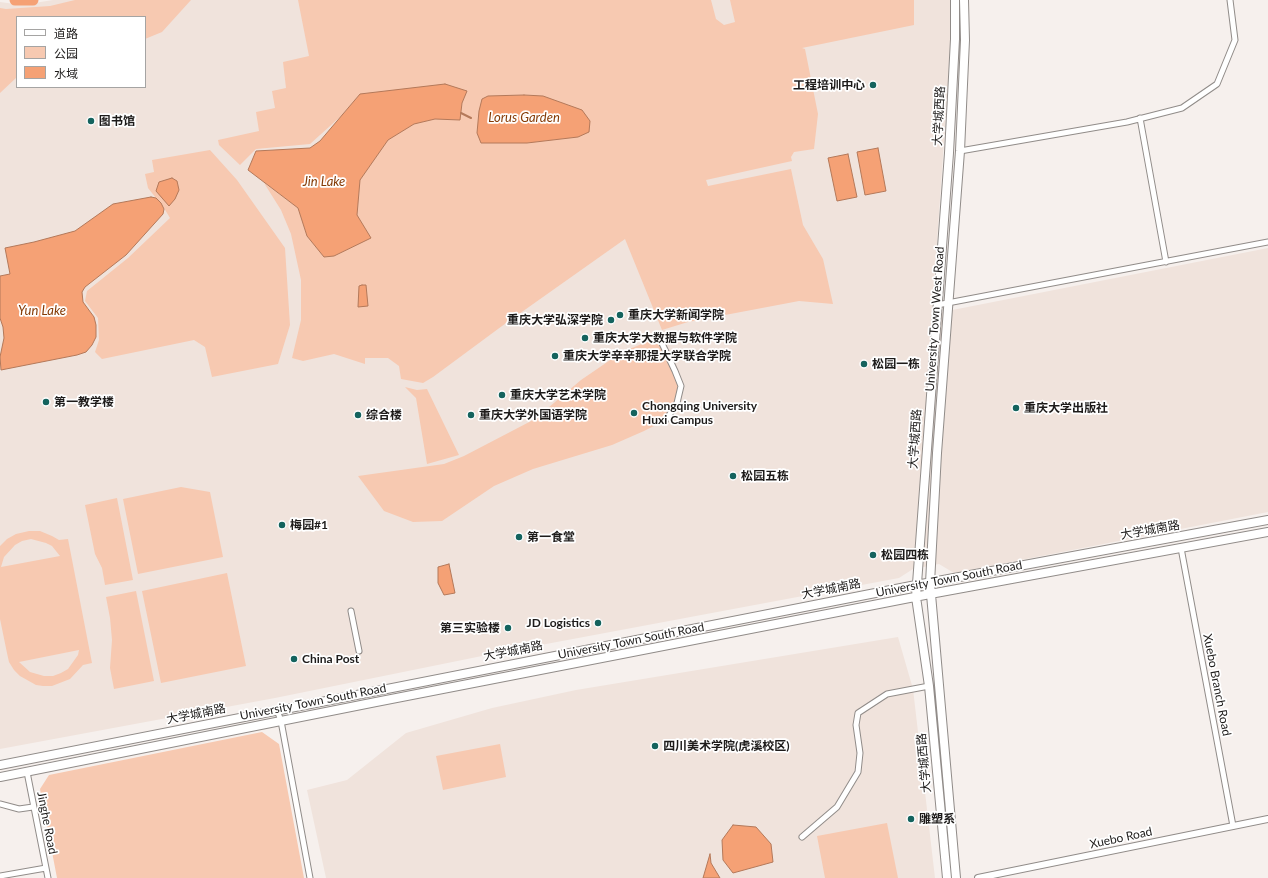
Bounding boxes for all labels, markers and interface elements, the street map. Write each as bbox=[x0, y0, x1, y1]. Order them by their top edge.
legend bbox=[16, 16, 146, 88]
text: 道路 bbox=[54, 26, 78, 41]
text: 公园 bbox=[54, 46, 78, 61]
text: 水域 bbox=[54, 66, 78, 81]
place label: 工程培训中心 bbox=[793, 78, 865, 92]
marker: 工程培训中心 bbox=[868, 80, 878, 90]
street label: 大学城西路 bbox=[930, 86, 948, 146]
water label: Lorus Garden bbox=[488, 110, 560, 126]
place label: 图书馆 bbox=[99, 114, 135, 128]
marker: 图书馆 bbox=[86, 116, 96, 126]
water label: Jin Lake bbox=[303, 174, 345, 190]
street label: University Town West Road bbox=[923, 246, 947, 392]
water label: Yun Lake bbox=[18, 303, 66, 319]
place label: 重庆大学新闻学院 bbox=[628, 308, 724, 322]
marker: 重庆大学新闻学院 bbox=[615, 310, 625, 320]
place label: 重庆大学弘深学院 bbox=[507, 313, 603, 327]
marker: 重庆大学弘深学院 bbox=[606, 315, 616, 325]
place label: 重庆大学大数据与软件学院 bbox=[593, 331, 737, 345]
marker: 重庆大学大数据与软件学院 bbox=[580, 333, 590, 343]
place label: 重庆大学辛辛那提大学联合学院 bbox=[563, 349, 731, 363]
marker: 重庆大学辛辛那提大学联合学院 bbox=[550, 351, 560, 361]
place label: 松园一栋 bbox=[872, 357, 920, 371]
marker: 松园一栋 bbox=[859, 359, 869, 369]
place label: 重庆大学艺术学院 bbox=[510, 388, 606, 402]
marker: 重庆大学艺术学院 bbox=[497, 390, 507, 400]
place label: 第一教学楼 bbox=[54, 395, 114, 409]
marker: 第一教学楼 bbox=[41, 397, 51, 407]
place label: Chongqing University Huxi Campus bbox=[642, 399, 757, 427]
place label: 重庆大学出版社 bbox=[1024, 401, 1108, 415]
marker: 重庆大学出版社 bbox=[1011, 403, 1021, 413]
place label: 综合楼 bbox=[366, 408, 402, 422]
place label: 重庆大学外国语学院 bbox=[479, 408, 587, 422]
marker: Chongqing University Huxi Campus bbox=[629, 408, 639, 418]
street label: 大学城西路 bbox=[906, 409, 924, 469]
marker: 综合楼 bbox=[353, 410, 363, 420]
marker: 重庆大学外国语学院 bbox=[466, 410, 476, 420]
place label: 松园五栋 bbox=[741, 469, 789, 483]
marker: 松园五栋 bbox=[728, 471, 738, 481]
place label: 梅园#1 bbox=[290, 518, 328, 532]
street label: 大学城南路 bbox=[1119, 518, 1181, 542]
marker: 梅园#1 bbox=[277, 520, 287, 530]
place label: 第一食堂 bbox=[527, 530, 575, 544]
marker: 第一食堂 bbox=[514, 532, 524, 542]
place label: 松园四栋 bbox=[881, 548, 929, 562]
marker: 松园四栋 bbox=[868, 550, 878, 560]
street label: University Town South Road bbox=[875, 558, 1023, 600]
street label: 大学城南路 bbox=[800, 576, 862, 602]
place label: JD Logistics bbox=[527, 616, 590, 630]
marker: JD Logistics bbox=[593, 618, 603, 628]
street label: University Town South Road bbox=[557, 620, 705, 662]
place label: 第三实验楼 bbox=[440, 621, 500, 635]
marker: 第三实验楼 bbox=[503, 623, 513, 633]
street label: Xuebo Branch Road bbox=[1200, 633, 1234, 737]
street label: 大学城南路 bbox=[482, 638, 544, 664]
place label: China Post bbox=[302, 652, 359, 666]
marker: China Post bbox=[289, 654, 299, 664]
street label: University Town South Road bbox=[239, 681, 387, 723]
street label: 大学城南路 bbox=[165, 701, 227, 727]
street label: 大学城西路 bbox=[914, 732, 934, 794]
place label: 四川美术学院(虎溪校区) bbox=[663, 739, 790, 753]
marker: 四川美术学院(虎溪校区) bbox=[650, 741, 660, 751]
street label: Jinghe Road bbox=[34, 790, 60, 856]
place label: 雕塑系 bbox=[919, 812, 955, 826]
marker: 雕塑系 bbox=[906, 814, 916, 824]
street label: Xuebo Road bbox=[1088, 824, 1154, 852]

